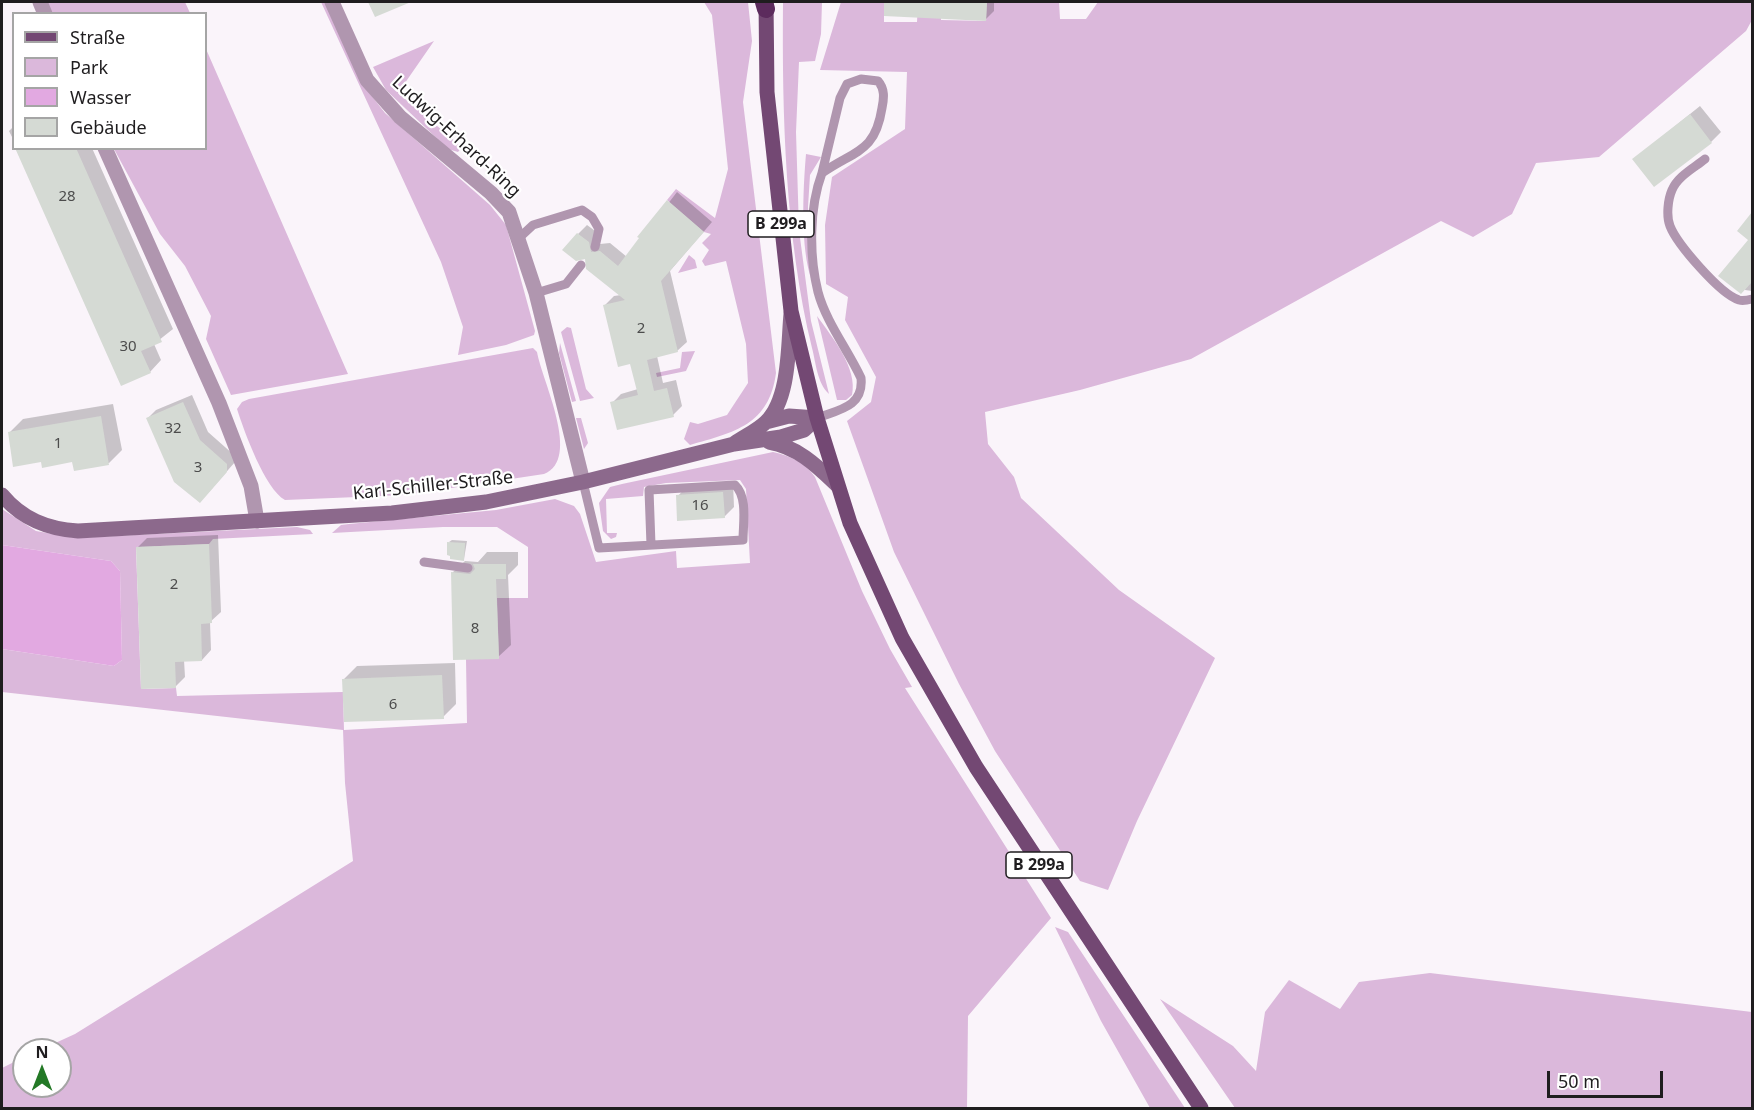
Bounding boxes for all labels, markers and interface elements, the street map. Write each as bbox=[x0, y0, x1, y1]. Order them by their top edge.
legend bbox=[12, 12, 207, 150]
text: Straße bbox=[70, 25, 125, 49]
text: Park bbox=[70, 55, 108, 79]
street label: Ludwig-Erhard-Ring bbox=[387, 72, 525, 202]
text: Wasser bbox=[70, 85, 131, 109]
text: Gebäude bbox=[70, 115, 147, 139]
house number: 28 bbox=[58, 188, 76, 206]
road number: B 299a bbox=[748, 211, 814, 237]
house number: 2 bbox=[637, 320, 645, 338]
house number: 30 bbox=[119, 338, 137, 356]
house number: 32 bbox=[164, 420, 182, 438]
house number: 1 bbox=[54, 435, 62, 453]
house number: 3 bbox=[194, 459, 202, 477]
street label: Karl-Schiller-Straße bbox=[352, 467, 514, 505]
house number: 16 bbox=[691, 497, 709, 515]
house number: 2 bbox=[170, 576, 178, 594]
house number: 8 bbox=[471, 620, 479, 638]
house number: 6 bbox=[389, 696, 397, 714]
road number: B 299a bbox=[1006, 852, 1072, 878]
north arrow bbox=[12, 1038, 72, 1098]
text: N bbox=[35, 1041, 49, 1063]
scale bar bbox=[1550, 1059, 1666, 1097]
text: 50 m bbox=[1558, 1069, 1600, 1093]

